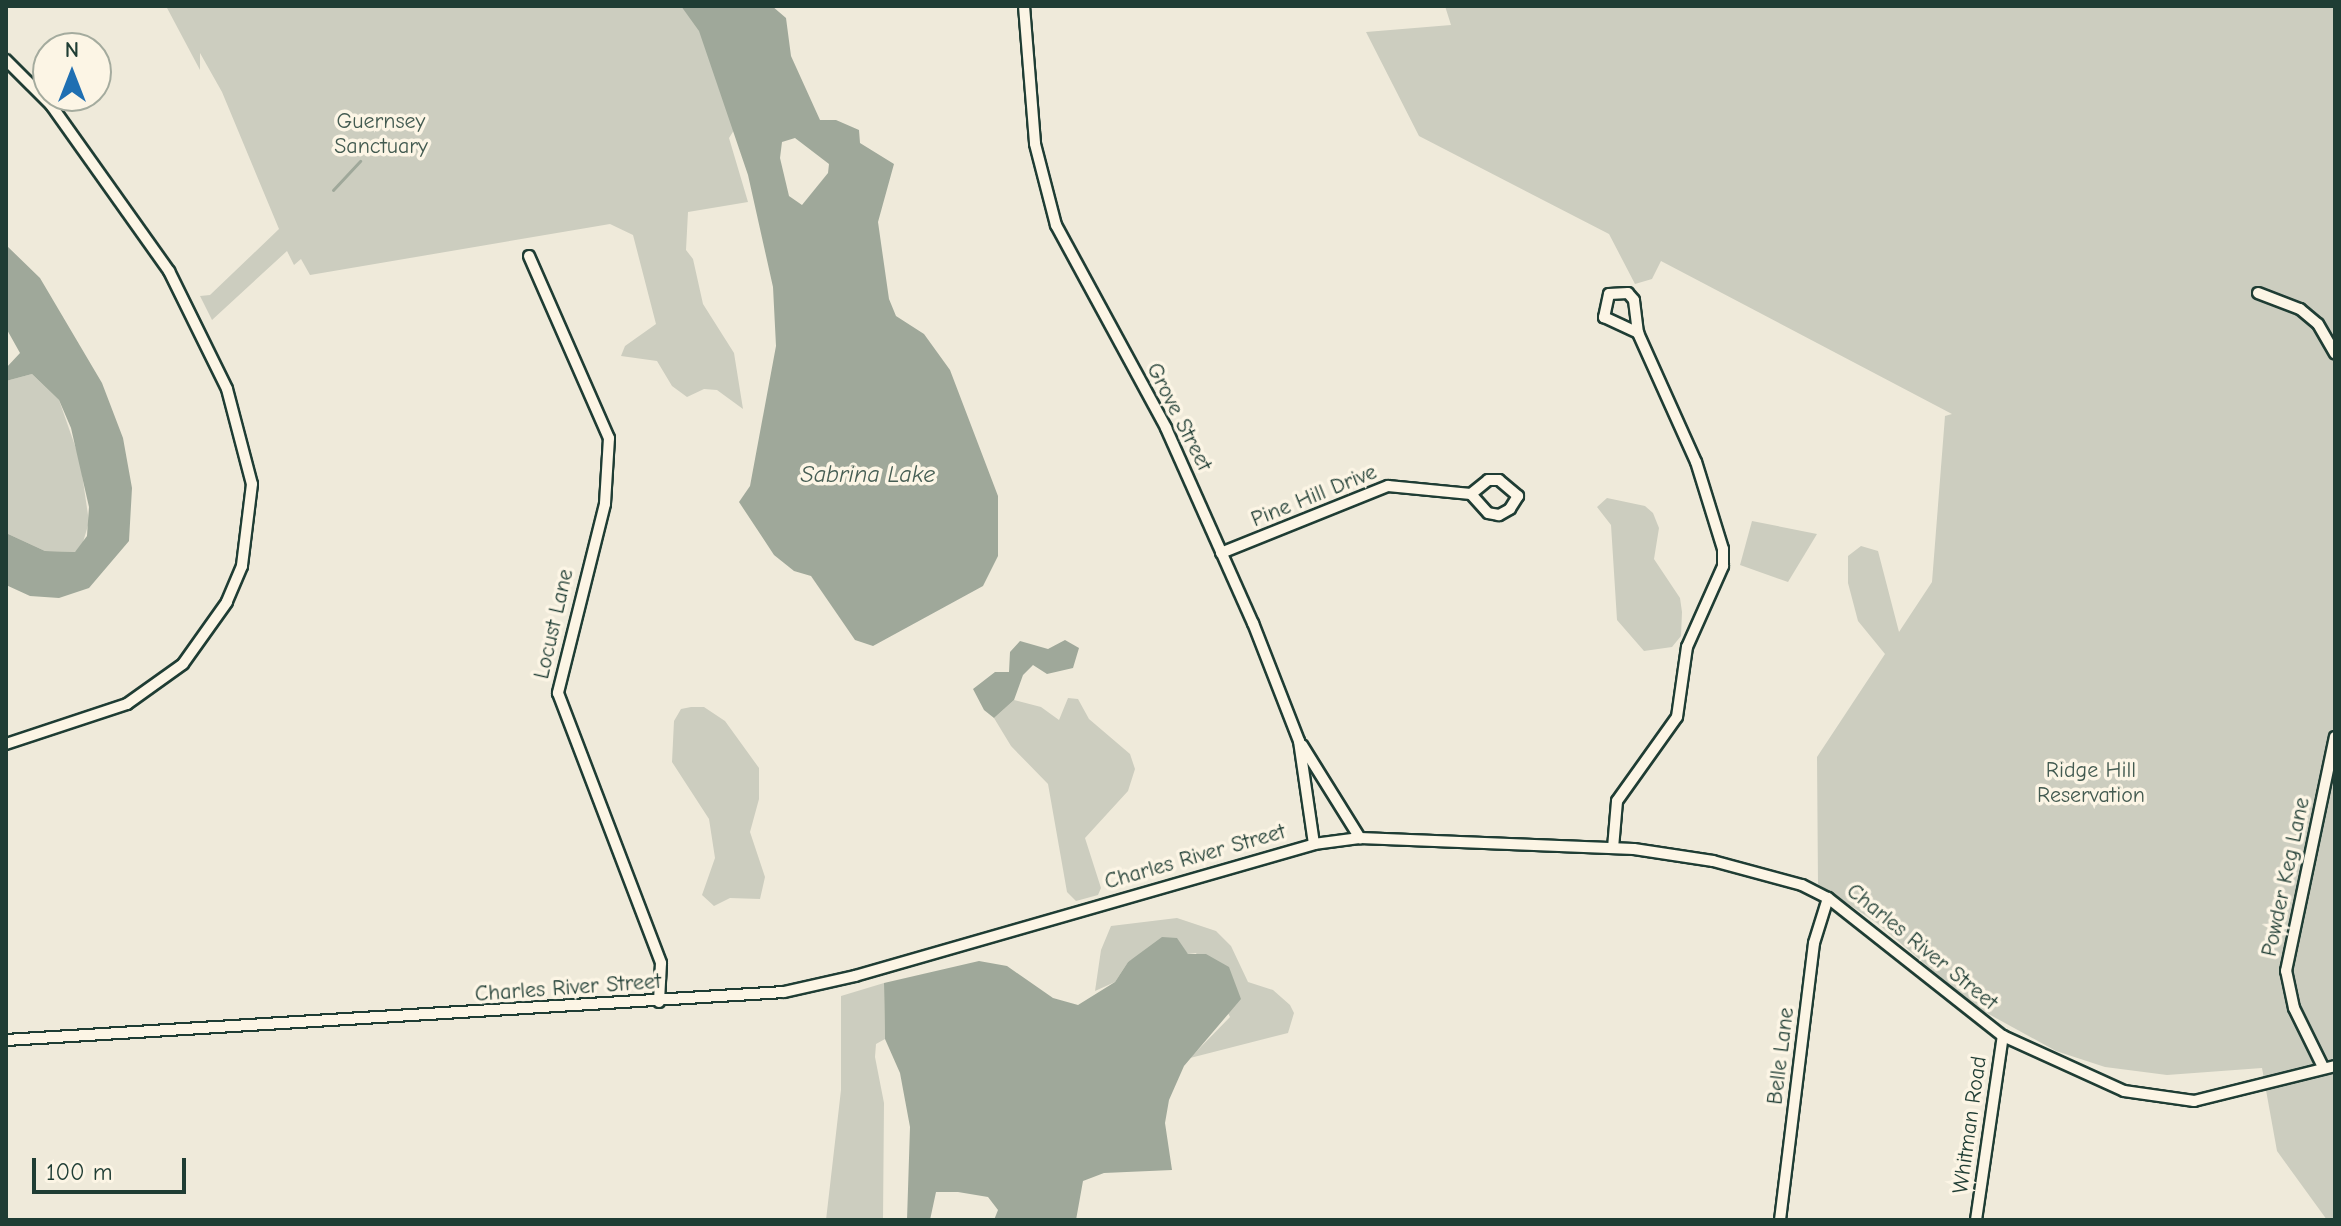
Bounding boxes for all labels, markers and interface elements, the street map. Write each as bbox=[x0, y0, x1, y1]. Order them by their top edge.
north arrow bbox=[32, 32, 112, 112]
text: N bbox=[65, 37, 79, 63]
park label: Guernsey Sanctuary bbox=[334, 108, 428, 160]
street label: Grove Street bbox=[1141, 359, 1217, 475]
street label: Pine Hill Drive bbox=[1247, 459, 1381, 533]
water label: Sabrina Lake bbox=[801, 461, 935, 489]
street label: Locust Lane bbox=[529, 566, 579, 682]
park label: Ridge Hill Reservation bbox=[2037, 757, 2145, 808]
street label: Powder Keg Lane bbox=[2256, 795, 2316, 959]
street label: Charles River Street bbox=[1102, 819, 1288, 895]
street label: Charles River Street bbox=[1841, 878, 2003, 1016]
street label: Charles River Street bbox=[474, 968, 662, 1008]
street label: Belle Lane bbox=[1762, 1006, 1800, 1106]
street label: Whitman Road bbox=[1947, 1054, 1993, 1196]
scale bar bbox=[36, 1142, 190, 1192]
text: 100 m bbox=[46, 1158, 113, 1186]

